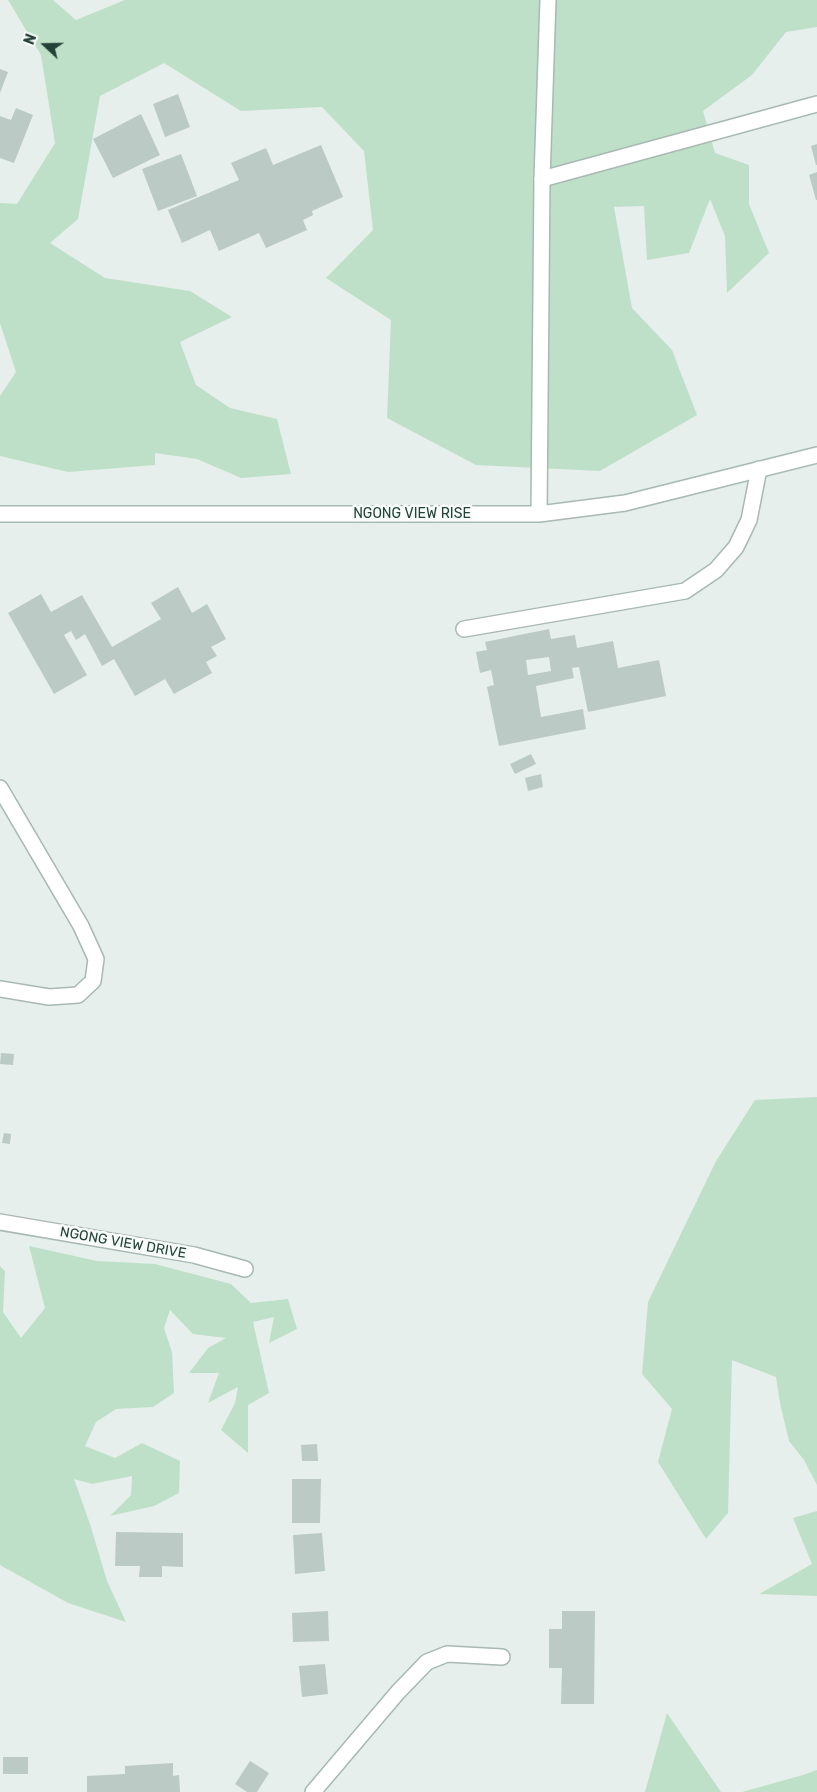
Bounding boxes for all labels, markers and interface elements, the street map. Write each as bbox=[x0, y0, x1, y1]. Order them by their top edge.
north arrow bbox=[20, 20, 70, 70]
text: N bbox=[21, 32, 40, 47]
street label: NGONG VIEW RISE bbox=[353, 506, 471, 522]
street label: NGONG VIEW DRIVE bbox=[59, 1224, 187, 1262]

